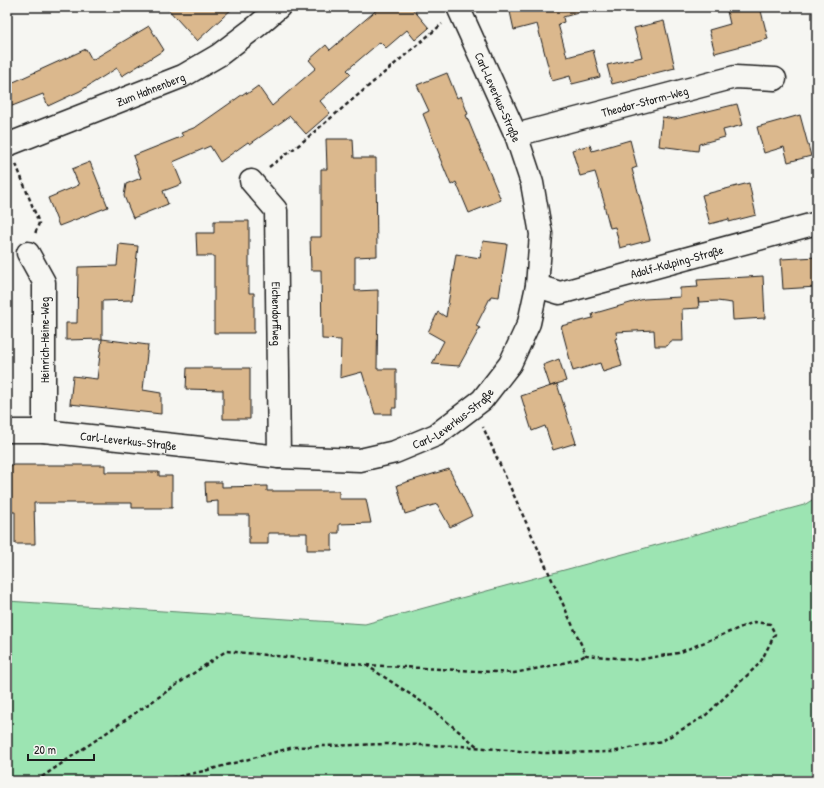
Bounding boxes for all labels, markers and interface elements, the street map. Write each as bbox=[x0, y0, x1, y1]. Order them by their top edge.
street label: Carl-Leverkus-Straße bbox=[471, 49, 526, 145]
street label: Zum Hahnenberg bbox=[113, 68, 187, 110]
street label: Theodor-Storm-Weg bbox=[599, 81, 690, 121]
street label: Adolf-Kolping-Straße bbox=[628, 240, 725, 282]
street label: Eichendorffweg bbox=[268, 282, 286, 346]
street label: Heinrich-Heine-Weg bbox=[36, 297, 53, 383]
street label: Carl-Leverkus-Straße bbox=[409, 384, 497, 453]
street label: Carl-Leverkus-Straße bbox=[79, 426, 178, 454]
scale bar bbox=[28, 736, 94, 762]
text: 20 m bbox=[34, 741, 56, 758]

